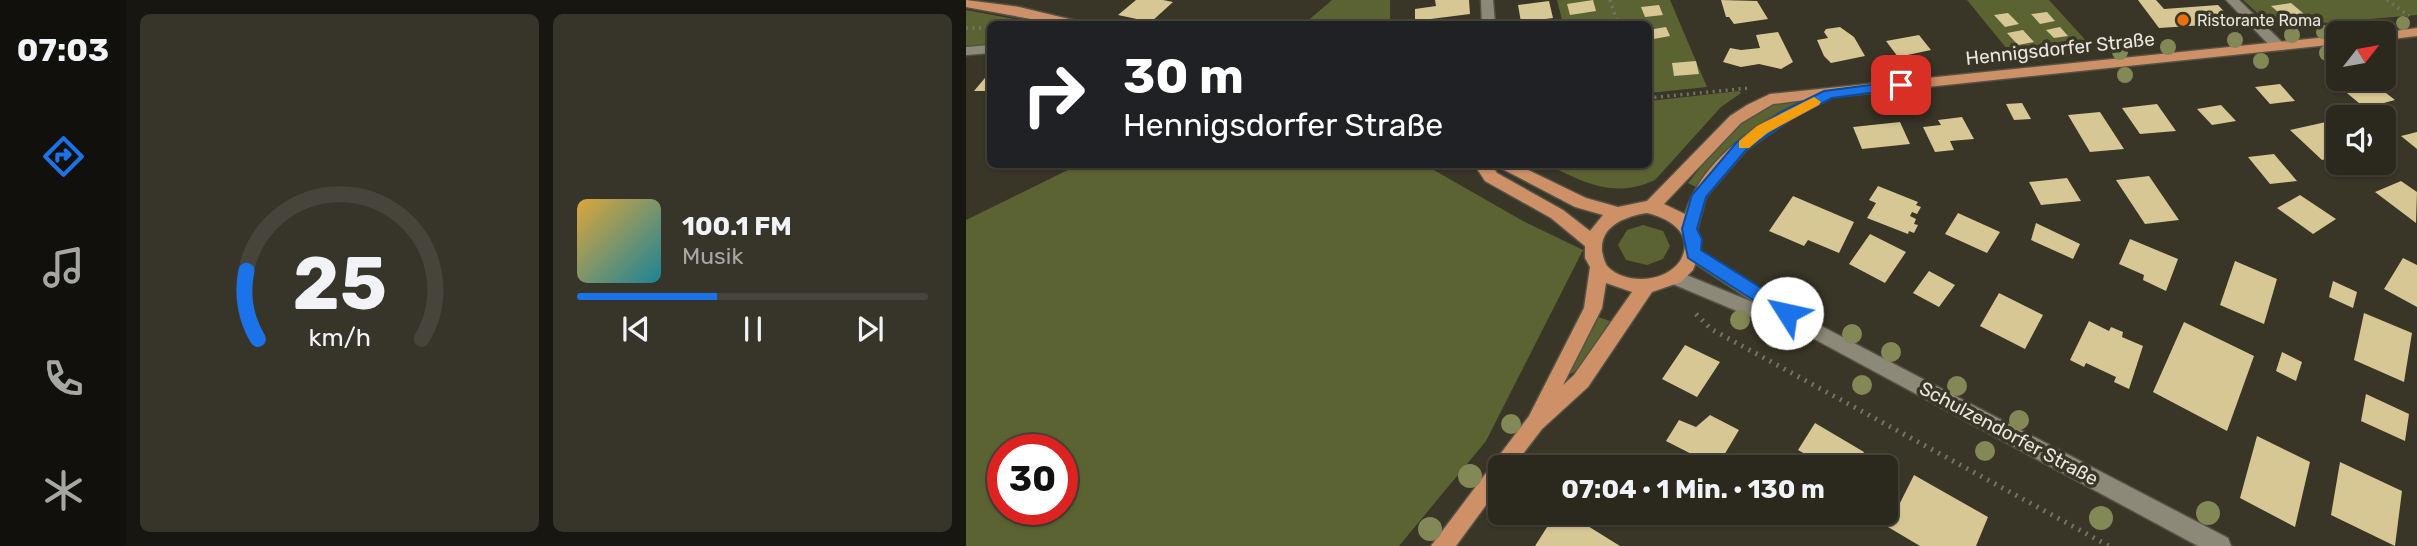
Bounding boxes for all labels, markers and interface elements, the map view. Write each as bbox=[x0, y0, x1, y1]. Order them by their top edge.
place label: Ristorante Roma bbox=[2197, 11, 2321, 30]
marker: Ristorante Roma bbox=[2175, 12, 2191, 28]
north arrow bbox=[2326, 21, 2396, 91]
map controls bbox=[2326, 21, 2396, 175]
street label: Hennigsdorfer Straße bbox=[1964, 27, 2156, 70]
text: 07:03 bbox=[17, 31, 109, 69]
text: 30 m bbox=[1123, 47, 1244, 105]
icon: right bbox=[1008, 49, 1099, 140]
pin bbox=[1871, 55, 1931, 115]
icon: arrive bbox=[1882, 66, 1920, 104]
button: sound bbox=[2326, 105, 2396, 175]
text: Hennigsdorfer Straße bbox=[1123, 106, 1443, 144]
icon: directions bbox=[39, 132, 88, 181]
text: 100.1 FM bbox=[682, 211, 792, 242]
text: 25 bbox=[292, 241, 387, 327]
text: Musik bbox=[682, 242, 743, 270]
icon: music bbox=[39, 243, 88, 292]
position arrow bbox=[1750, 276, 1824, 350]
icon: previous bbox=[617, 310, 655, 348]
icon: pause bbox=[734, 310, 772, 348]
icon: next bbox=[851, 310, 889, 348]
text: km/h bbox=[308, 323, 371, 352]
icon: phone bbox=[39, 354, 88, 403]
street label: Schulzendorfer Straße bbox=[1916, 377, 2102, 490]
speed limit sign: 30 bbox=[987, 434, 1078, 525]
icon: climate bbox=[39, 466, 88, 515]
text: 07:04 · 1 Min. · 130 m bbox=[1561, 474, 1825, 505]

